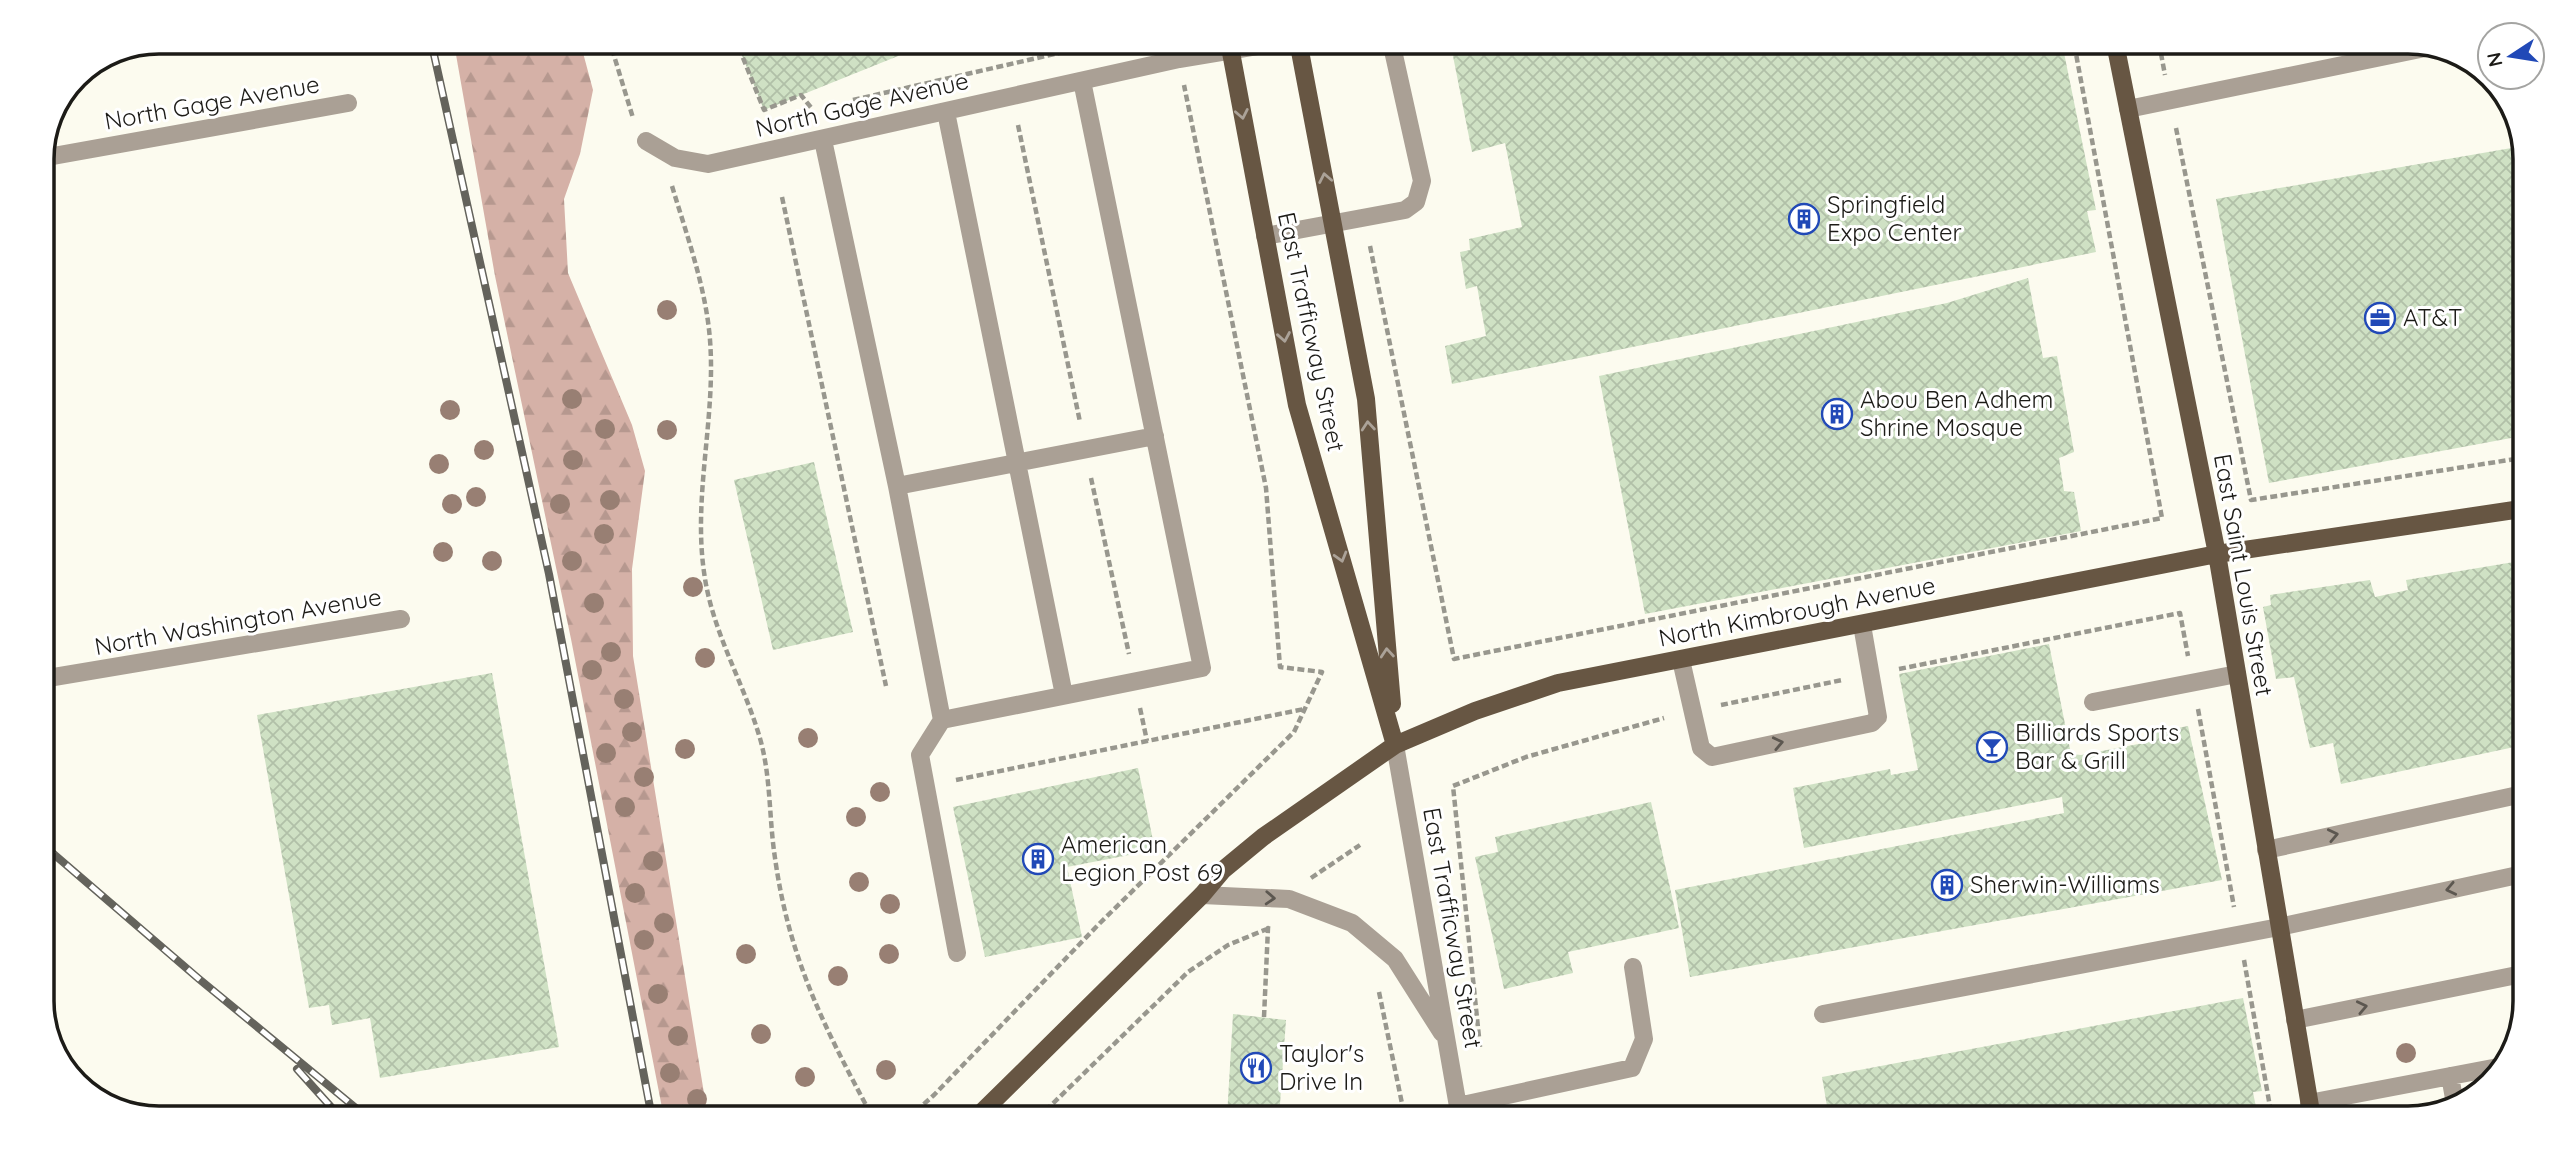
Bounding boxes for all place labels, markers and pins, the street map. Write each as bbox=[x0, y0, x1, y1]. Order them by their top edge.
place label: Springfield Expo Center bbox=[1827, 189, 1962, 247]
building icon: Springfield Expo Center bbox=[1787, 202, 1821, 236]
office icon: AT&T bbox=[2363, 301, 2397, 335]
place label: AT&T bbox=[2403, 302, 2463, 332]
place label: Abou Ben Adhem Shrine Mosque bbox=[1860, 384, 2054, 442]
building icon: Abou Ben Adhem Shrine Mosque bbox=[1820, 397, 1854, 431]
place label: Billiards Sports Bar & Grill bbox=[2015, 717, 2179, 775]
bar icon: Billiards Sports Bar & Grill bbox=[1975, 730, 2009, 764]
place label: American Legion Post 69 bbox=[1061, 829, 1223, 887]
building icon: American Legion Post 69 bbox=[1021, 842, 1055, 876]
building icon: Sherwin-Williams bbox=[1930, 868, 1964, 902]
place label: Sherwin-Williams bbox=[1970, 869, 2160, 899]
place label: Taylor's Drive In bbox=[1279, 1038, 1364, 1096]
restaurant icon: Taylor's Drive In bbox=[1239, 1051, 1273, 1085]

